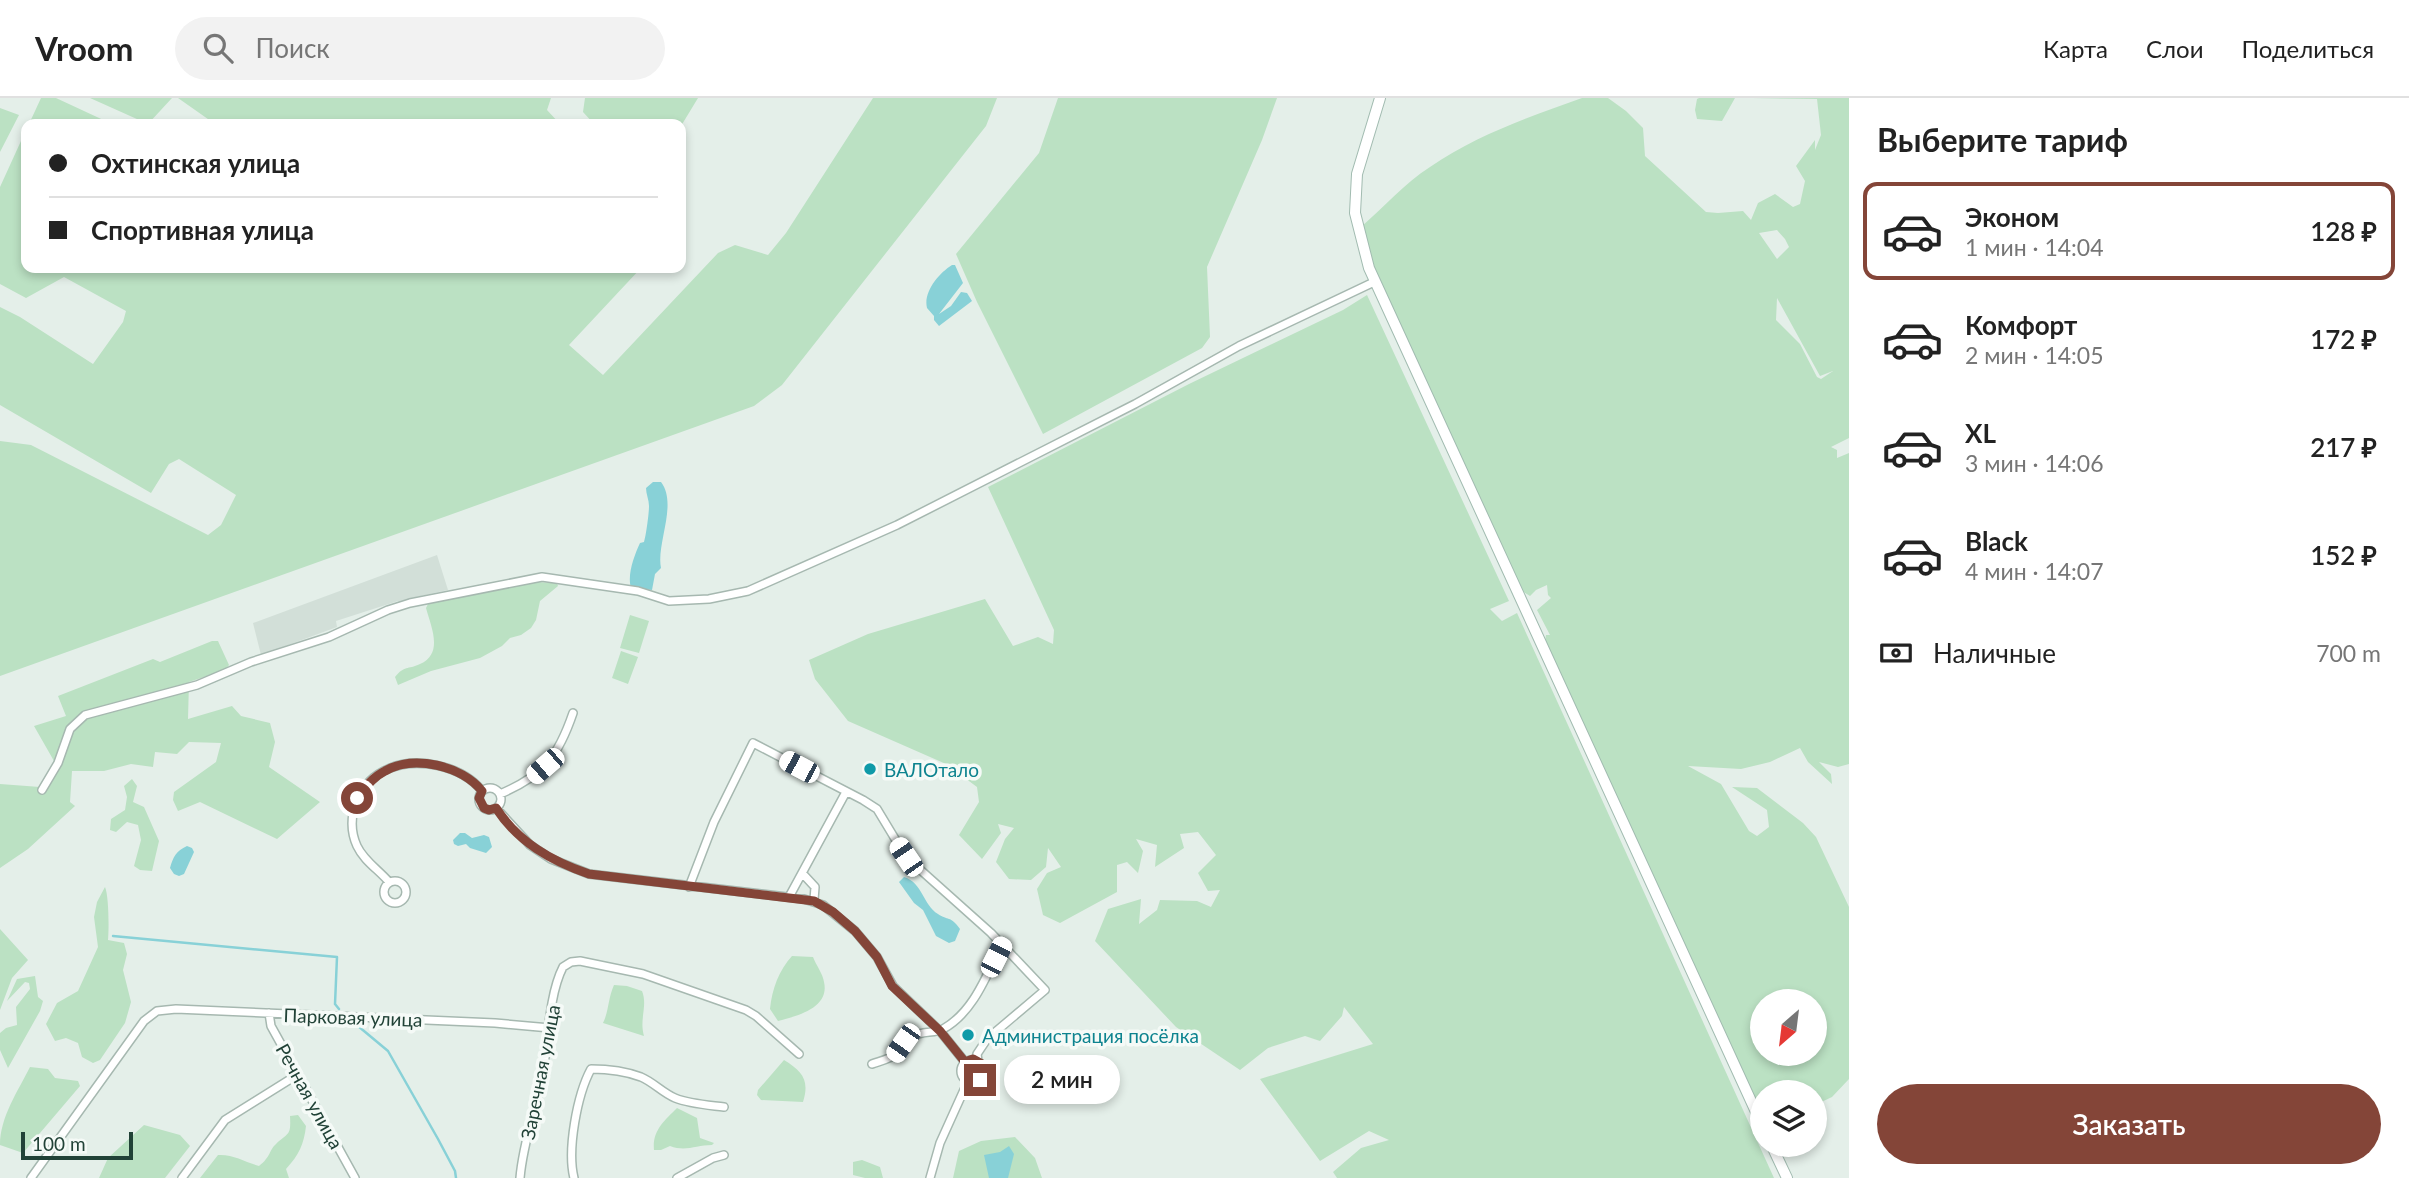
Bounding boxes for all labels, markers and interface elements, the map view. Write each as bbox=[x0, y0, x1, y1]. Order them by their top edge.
search box bbox=[175, 17, 665, 80]
text: Vroom bbox=[35, 28, 133, 68]
icon: search bbox=[199, 29, 237, 67]
text: Поиск bbox=[255, 32, 330, 64]
text: Карта bbox=[2043, 34, 2108, 63]
text: Слои bbox=[2146, 34, 2203, 63]
text: Поделиться bbox=[2241, 34, 2374, 63]
text: Выберите тариф bbox=[1877, 120, 2128, 159]
text: Охтинская улица bbox=[91, 147, 300, 179]
icon: car bbox=[1881, 200, 1944, 263]
text: Эконом bbox=[1965, 201, 2059, 233]
text: Спортивная улица bbox=[91, 214, 314, 246]
text: 128 ₽ bbox=[2310, 215, 2377, 247]
text: 1 мин · 14:04 bbox=[1965, 233, 2104, 261]
icon: car bbox=[1881, 308, 1944, 371]
text: Комфорт bbox=[1965, 309, 2077, 341]
text: 172 ₽ bbox=[2310, 323, 2377, 355]
text: 2 мин · 14:05 bbox=[1965, 341, 2104, 369]
icon: car bbox=[1881, 416, 1944, 479]
text: XL bbox=[1965, 417, 1996, 449]
text: 217 ₽ bbox=[2310, 431, 2377, 463]
text: 3 мин · 14:06 bbox=[1965, 449, 2104, 477]
icon: car bbox=[1881, 524, 1944, 587]
text: Black bbox=[1965, 525, 2028, 557]
text: 152 ₽ bbox=[2310, 539, 2377, 571]
text: 4 мин · 14:07 bbox=[1965, 557, 2104, 585]
icon: cash bbox=[1877, 634, 1915, 672]
text: Наличные bbox=[1933, 637, 2056, 669]
text: 700 m bbox=[2316, 639, 2381, 667]
car bbox=[523, 744, 568, 788]
car bbox=[776, 748, 823, 786]
place label: ВАЛОтало bbox=[884, 758, 979, 781]
marker: ВАЛОтало bbox=[862, 761, 878, 777]
route start bbox=[341, 782, 373, 814]
car bbox=[886, 834, 927, 880]
car bbox=[978, 934, 1015, 980]
north arrow bbox=[1750, 989, 1827, 1066]
map controls bbox=[1750, 989, 1827, 1157]
street label: Парковая улица bbox=[283, 1003, 423, 1031]
street label: Заречная улица bbox=[516, 1003, 564, 1141]
car bbox=[883, 1020, 924, 1066]
place label: Администрация посёлка bbox=[982, 1024, 1199, 1047]
marker: Администрация посёлка bbox=[960, 1027, 976, 1043]
street label: Речная улица bbox=[272, 1039, 348, 1153]
callout: 2 мин bbox=[1004, 1056, 1120, 1104]
route end bbox=[964, 1064, 996, 1096]
text: 2 мин bbox=[1031, 1065, 1093, 1093]
button: layers bbox=[1750, 1080, 1827, 1157]
button: Заказать bbox=[1877, 1084, 2381, 1164]
scale bar bbox=[21, 1129, 133, 1161]
text: 100 m bbox=[32, 1132, 86, 1155]

